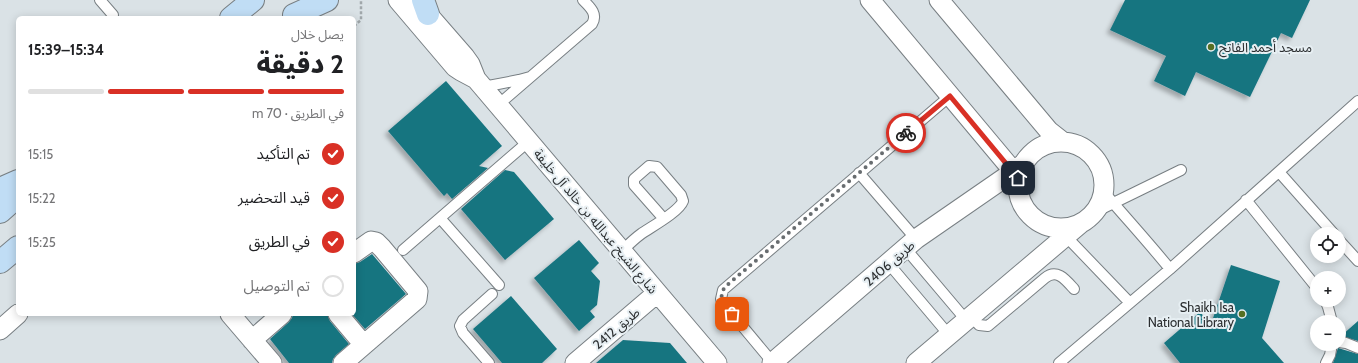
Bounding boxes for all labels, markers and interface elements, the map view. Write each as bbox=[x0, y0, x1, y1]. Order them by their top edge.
text: يصل خلال bbox=[291, 26, 344, 42]
place label: مسجد أحمد الفاتح bbox=[1219, 39, 1312, 58]
text: 15:34–15:39 bbox=[28, 41, 104, 59]
marker: مسجد أحمد الفاتح bbox=[1206, 42, 1216, 52]
text: 2 دقيقة bbox=[256, 48, 344, 80]
text: في الطريق · 70 m bbox=[252, 105, 344, 121]
courier bbox=[886, 113, 926, 153]
icon: bike bbox=[895, 122, 917, 144]
icon: check bbox=[322, 143, 344, 165]
text: تم التأكيد bbox=[257, 145, 310, 163]
street label: شارع الشيخ عبدالله بن خالد آل خليفة bbox=[528, 145, 661, 299]
text: 15:15 bbox=[28, 146, 53, 162]
pin bbox=[1001, 161, 1035, 195]
icon: home bbox=[1007, 167, 1029, 189]
icon: check bbox=[322, 187, 344, 209]
text: قيد التحضير bbox=[238, 189, 310, 207]
text: 15:22 bbox=[28, 190, 56, 206]
map controls bbox=[1310, 227, 1346, 351]
button: locate bbox=[1310, 227, 1346, 263]
icon: check bbox=[322, 231, 344, 253]
text: في الطريق bbox=[249, 233, 310, 251]
text: 15:25 bbox=[28, 234, 56, 250]
street label: طريق 2406 bbox=[860, 237, 918, 290]
button: + bbox=[1310, 271, 1346, 307]
text: تم التوصيل bbox=[243, 277, 310, 295]
pin bbox=[715, 297, 749, 331]
place label: Shaikh Isa National Library bbox=[1148, 299, 1235, 330]
icon: bag bbox=[721, 303, 743, 325]
street label: طريق 2412 bbox=[589, 304, 643, 353]
marker: Shaikh Isa National Library bbox=[1237, 309, 1247, 319]
button: − bbox=[1310, 315, 1346, 351]

